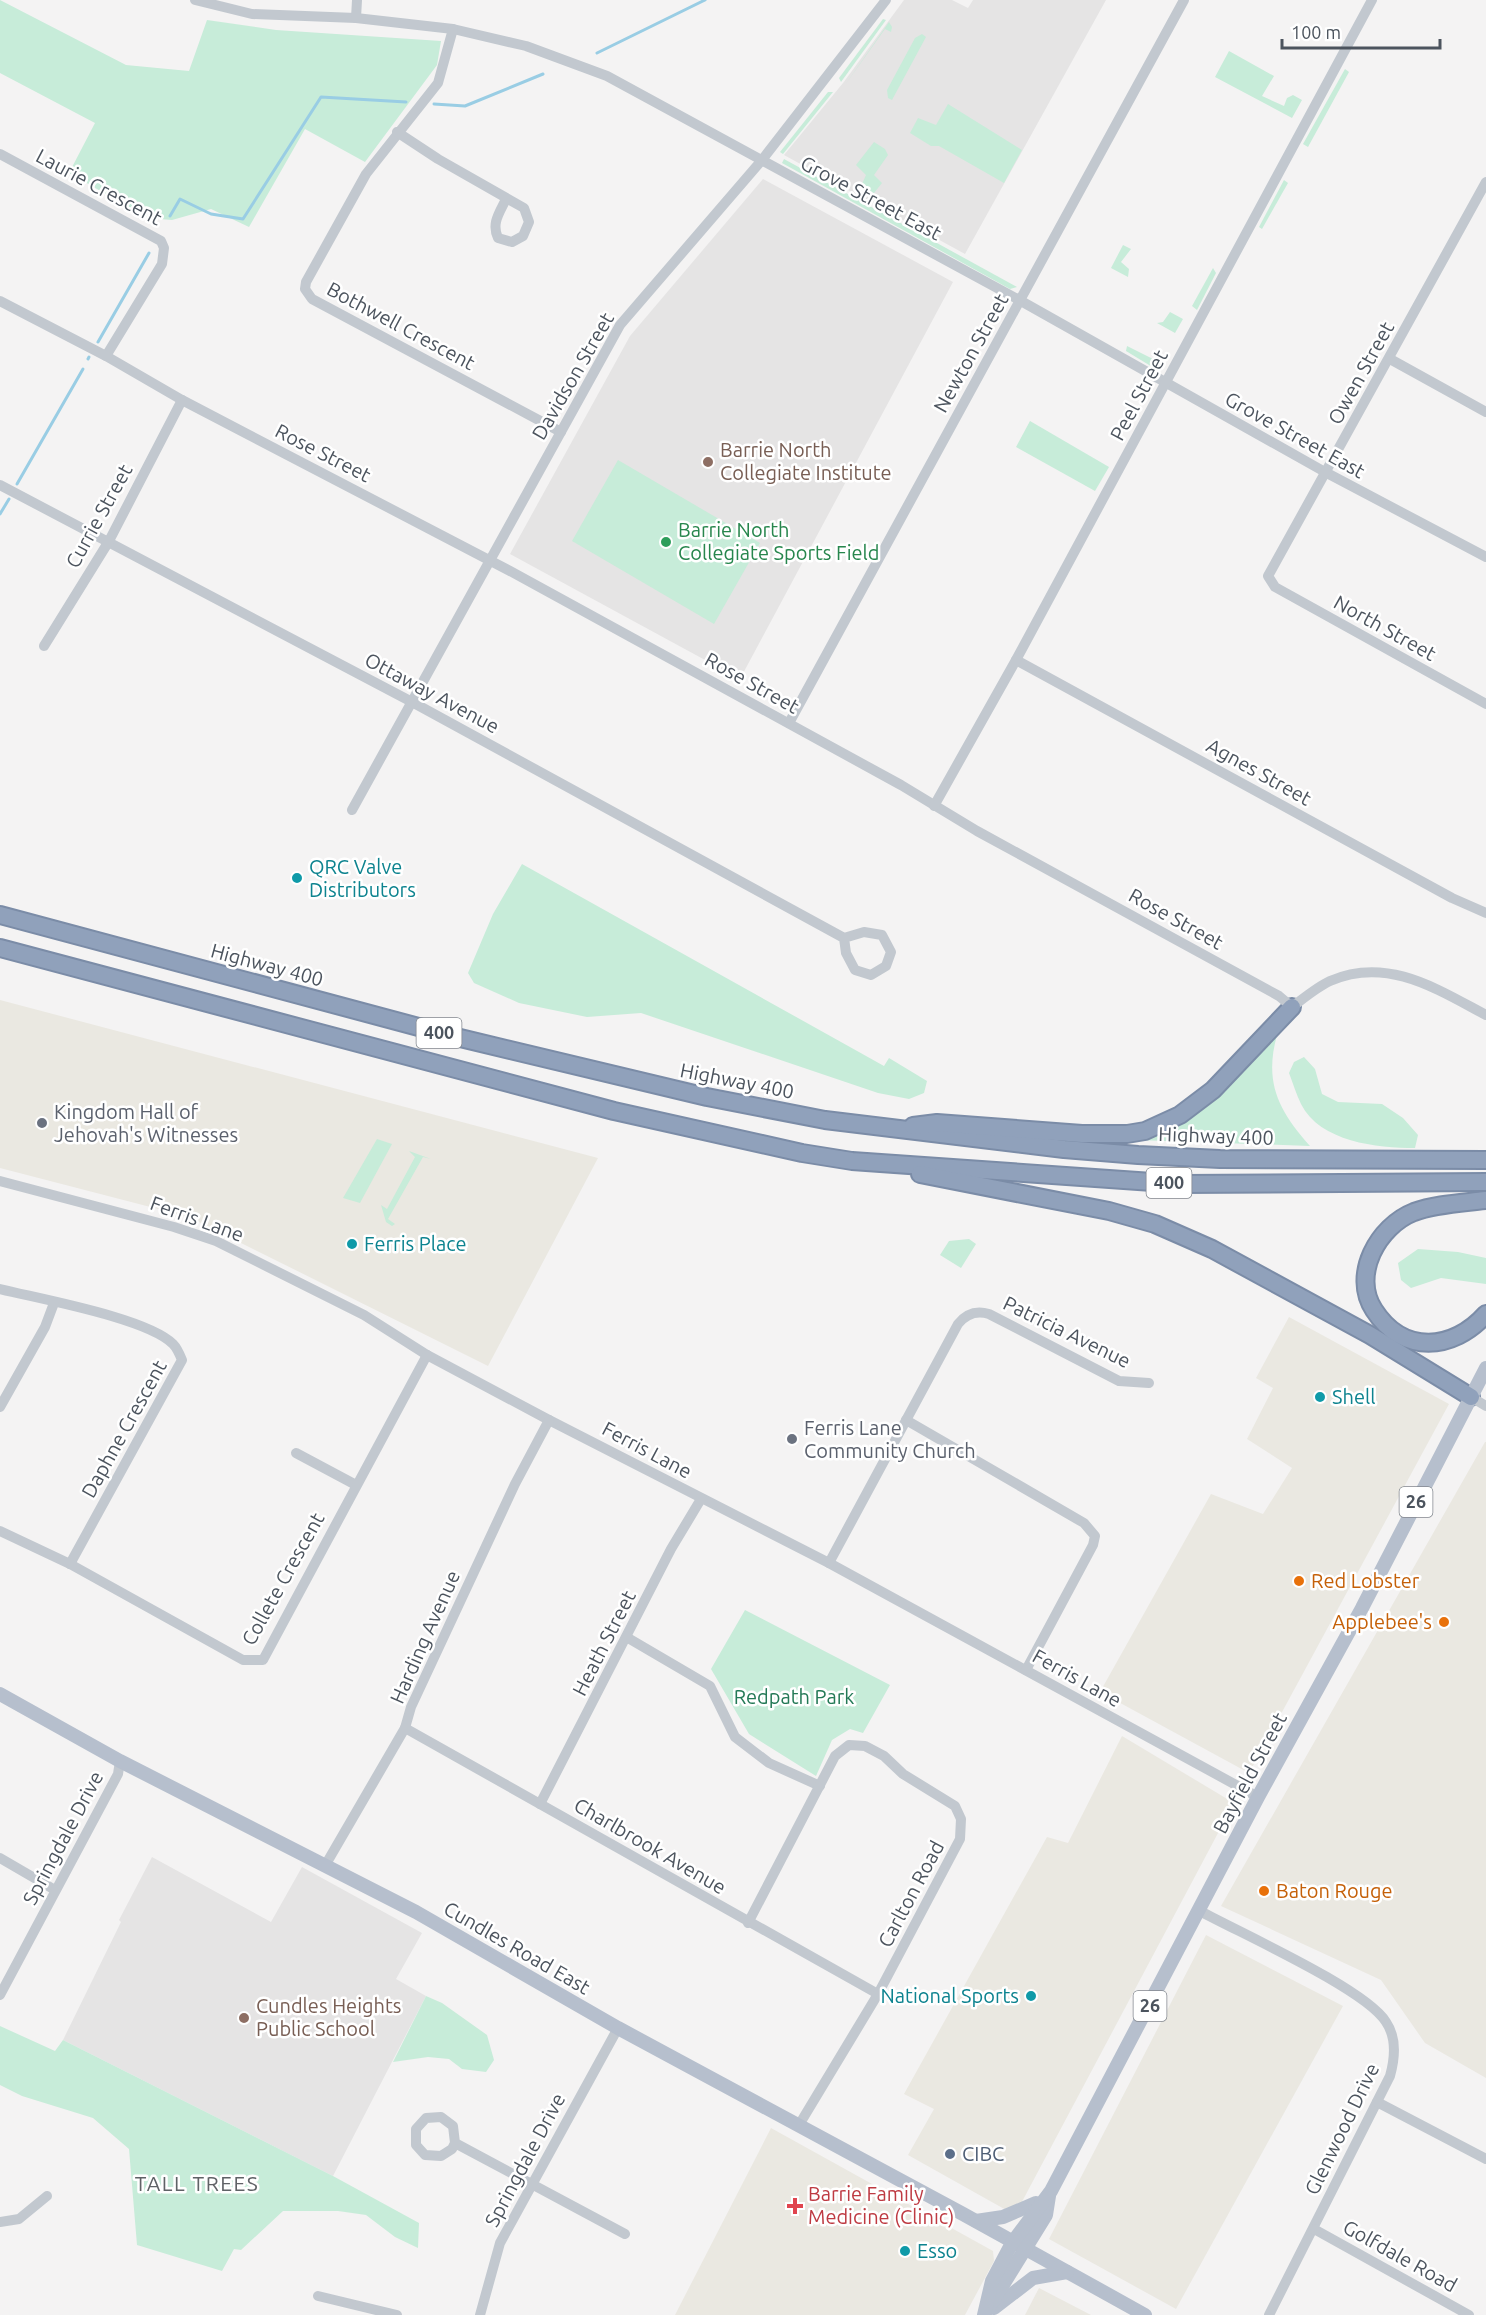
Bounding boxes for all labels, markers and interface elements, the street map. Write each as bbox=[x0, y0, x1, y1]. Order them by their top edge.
scale bar bbox=[1282, 12, 1440, 50]
text: 100 m bbox=[1291, 22, 1341, 42]
street label: Laurie Crescent bbox=[32, 144, 166, 229]
street label: Grove Street East bbox=[797, 151, 946, 244]
street label: Bothwell Crescent bbox=[323, 277, 479, 374]
street label: Newton Street bbox=[928, 289, 1013, 416]
street label: Davidson Street bbox=[527, 308, 618, 443]
street label: Owen Street bbox=[1323, 317, 1398, 428]
street label: Peel Street bbox=[1105, 345, 1172, 444]
street label: Grove Street East bbox=[1221, 387, 1369, 483]
street label: Rose Street bbox=[272, 419, 375, 487]
place label: Barrie North Collegiate Institute bbox=[720, 438, 892, 484]
marker: Barrie North Collegiate Institute bbox=[701, 455, 715, 469]
street label: Currie Street bbox=[61, 460, 137, 572]
place label: Barrie North Collegiate Sports Field bbox=[678, 518, 879, 564]
marker: Barrie North Collegiate Sports Field bbox=[659, 535, 673, 549]
street label: North Street bbox=[1330, 590, 1440, 665]
street label: Ottaway Avenue bbox=[361, 647, 503, 738]
street label: Rose Street bbox=[701, 647, 804, 718]
street label: Agnes Street bbox=[1203, 733, 1316, 810]
place label: QRC Valve Distributors bbox=[309, 855, 416, 901]
marker: QRC Valve Distributors bbox=[290, 871, 304, 885]
street label: Rose Street bbox=[1125, 883, 1228, 954]
street label: Highway 400 bbox=[208, 938, 326, 991]
road number: 400 bbox=[416, 1018, 462, 1048]
street label: Highway 400 bbox=[678, 1058, 796, 1103]
place label: Kingdom Hall of Jehovah's Witnesses bbox=[54, 1100, 238, 1146]
marker: Kingdom Hall of Jehovah's Witnesses bbox=[35, 1116, 49, 1130]
street label: Highway 400 bbox=[1158, 1122, 1274, 1149]
road number: 400 bbox=[1146, 1168, 1192, 1198]
street label: Ferris Lane bbox=[147, 1191, 247, 1246]
place label: Ferris Place bbox=[364, 1232, 467, 1255]
marker: Ferris Place bbox=[345, 1237, 359, 1251]
street label: Patricia Avenue bbox=[1000, 1291, 1135, 1372]
street label: Daphne Crescent bbox=[76, 1356, 171, 1502]
place label: Shell bbox=[1332, 1385, 1375, 1408]
marker: Shell bbox=[1313, 1390, 1327, 1404]
street label: Ferris Lane bbox=[599, 1416, 696, 1483]
place label: Ferris Lane Community Church bbox=[804, 1416, 976, 1462]
marker: Ferris Lane Community Church bbox=[785, 1432, 799, 1446]
road number: 26 bbox=[1400, 1487, 1432, 1517]
street label: Collete Crescent bbox=[237, 1508, 329, 1649]
street label: Harding Avenue bbox=[385, 1567, 464, 1707]
place label: Red Lobster bbox=[1311, 1569, 1420, 1592]
marker: Red Lobster bbox=[1292, 1574, 1306, 1588]
street label: Heath Street bbox=[567, 1586, 640, 1699]
place label: Applebee's bbox=[1332, 1610, 1432, 1633]
marker: Applebee's bbox=[1437, 1615, 1451, 1629]
street label: Ferris Lane bbox=[1029, 1644, 1126, 1711]
park label: Redpath Park bbox=[734, 1685, 854, 1708]
street label: Bayfield Street bbox=[1208, 1708, 1291, 1837]
street label: Springdale Drive bbox=[18, 1767, 107, 1908]
street label: Charlbrook Avenue bbox=[570, 1793, 730, 1898]
street label: Carlton Road bbox=[873, 1837, 948, 1951]
place label: Baton Rouge bbox=[1276, 1879, 1393, 1902]
marker: Baton Rouge bbox=[1257, 1884, 1271, 1898]
street label: Cundles Road East bbox=[440, 1896, 595, 1999]
place label: National Sports bbox=[881, 1984, 1019, 2007]
marker: National Sports bbox=[1024, 1989, 1038, 2003]
road number: 26 bbox=[1134, 1991, 1166, 2021]
place label: Cundles Heights Public School bbox=[256, 1994, 401, 2040]
marker: Cundles Heights Public School bbox=[237, 2011, 251, 2025]
street label: Glenwood Drive bbox=[1300, 2059, 1383, 2198]
street label: Springdale Drive bbox=[480, 2089, 569, 2230]
place label: CIBC bbox=[962, 2142, 1004, 2165]
marker: CIBC bbox=[943, 2147, 957, 2161]
district label: TALL TREES bbox=[135, 2171, 259, 2195]
place label: Barrie Family Medicine (Clinic) bbox=[808, 2182, 954, 2228]
marker: Barrie Family Medicine (Clinic) bbox=[786, 2197, 804, 2215]
street label: Golfdale Road bbox=[1339, 2215, 1461, 2296]
place label: Esso bbox=[917, 2239, 957, 2262]
marker: Esso bbox=[898, 2244, 912, 2258]

